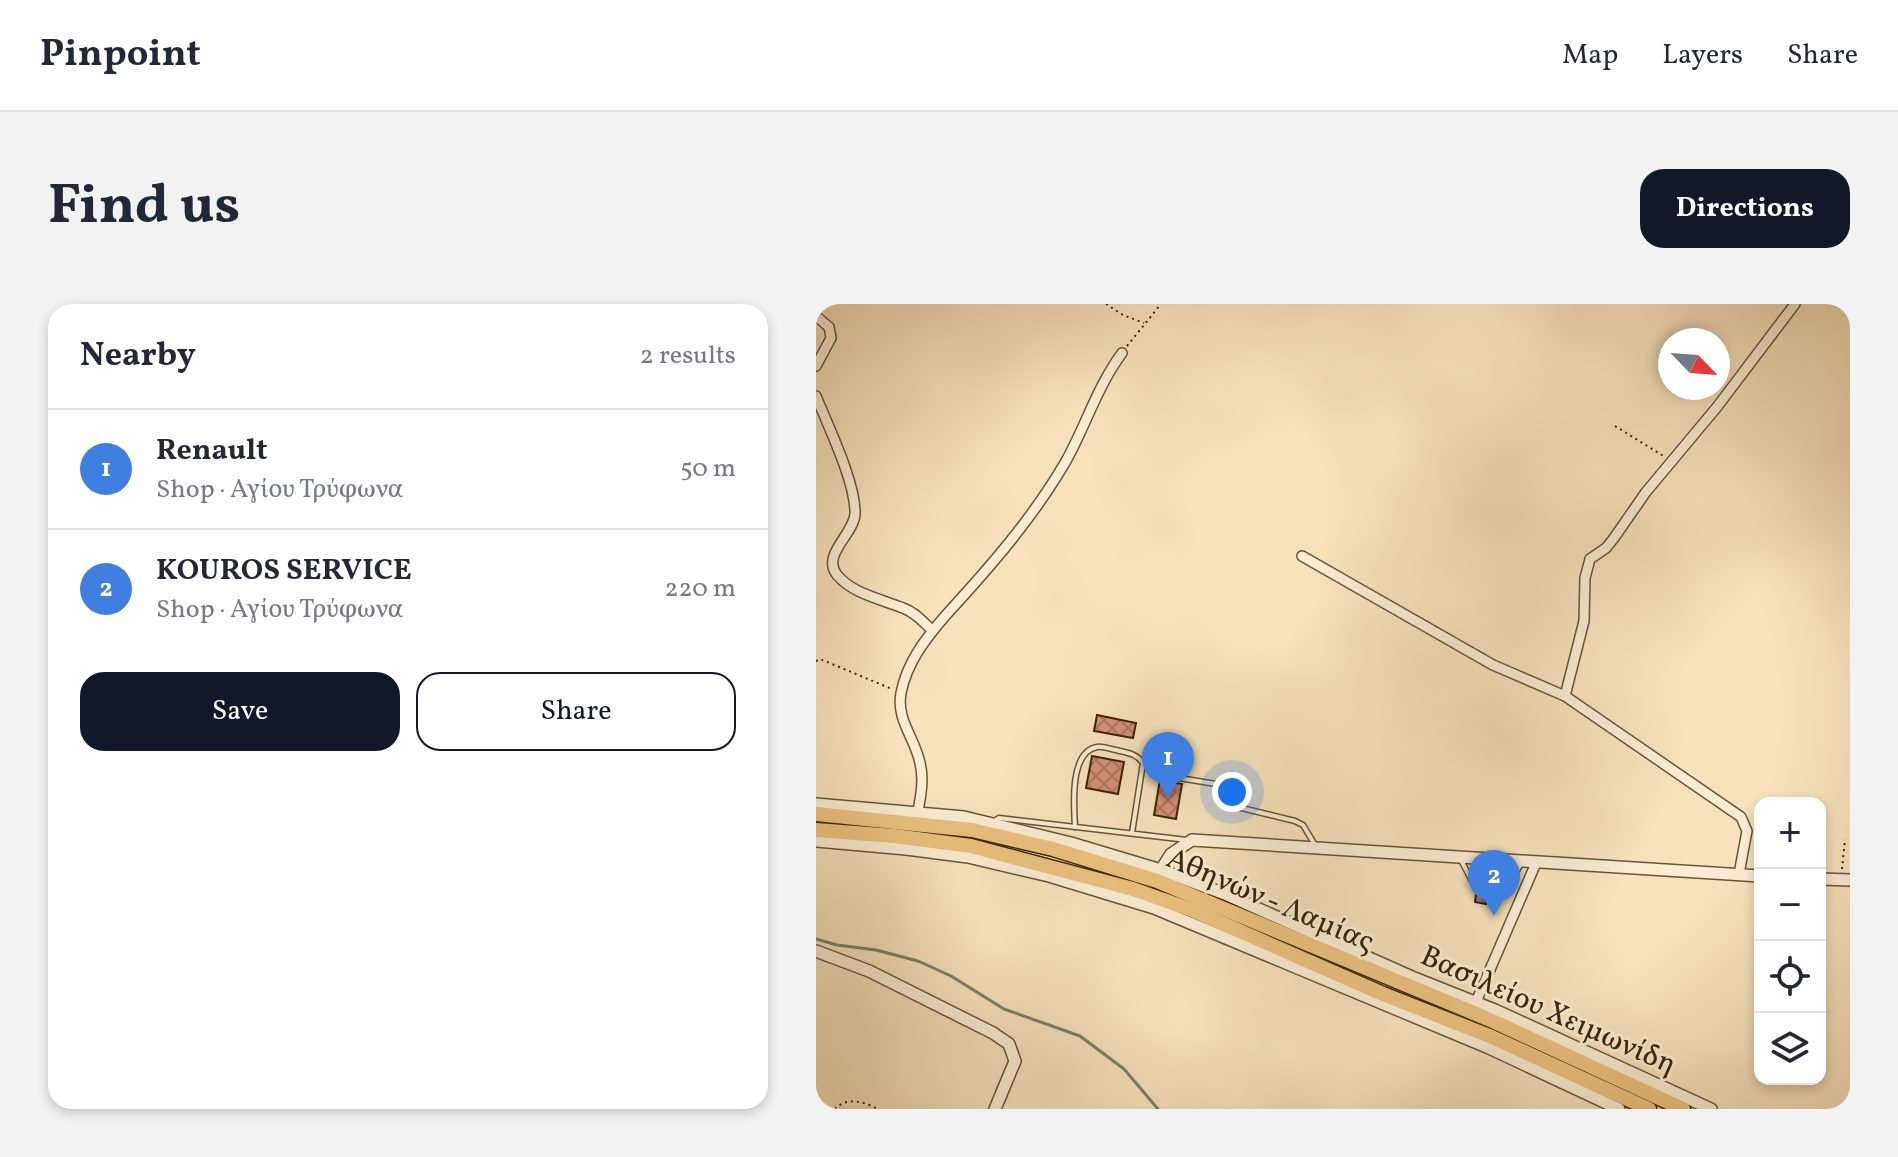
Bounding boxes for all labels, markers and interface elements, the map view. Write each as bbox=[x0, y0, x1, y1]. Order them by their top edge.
text: Pinpoint bbox=[40, 29, 201, 82]
text: Map bbox=[1562, 36, 1618, 75]
text: Layers bbox=[1662, 36, 1743, 75]
text: Share bbox=[1787, 36, 1858, 75]
text: Find us bbox=[48, 169, 240, 247]
button: Directions bbox=[1640, 169, 1850, 248]
north arrow bbox=[1658, 328, 1730, 400]
text: Nearby bbox=[80, 333, 196, 380]
text: 2 results bbox=[640, 338, 736, 374]
text: Renault bbox=[156, 430, 268, 472]
text: 1 bbox=[101, 451, 111, 487]
text: 50 m bbox=[680, 451, 736, 487]
text: Shop · Αγίου Τρύφωνα bbox=[156, 472, 403, 508]
text: KOUROS SERVICE bbox=[156, 550, 412, 592]
text: 2 bbox=[99, 571, 113, 607]
text: 220 m bbox=[664, 571, 736, 607]
text: Shop · Αγίου Τρύφωνα bbox=[156, 592, 403, 628]
button: Save bbox=[80, 672, 400, 751]
button: Share bbox=[416, 672, 736, 751]
pin: 1 bbox=[1142, 732, 1194, 798]
your location bbox=[1212, 772, 1252, 812]
map controls bbox=[1754, 797, 1826, 1085]
button: + bbox=[1754, 797, 1826, 869]
street label: Αθηνών - Λαμίας bbox=[1160, 838, 1380, 964]
pin: 2 bbox=[1468, 850, 1520, 916]
button: − bbox=[1754, 869, 1826, 941]
street label: Βασιλείου Χειμωνίδη bbox=[1413, 936, 1683, 1086]
button: locate bbox=[1754, 941, 1826, 1013]
button: layers bbox=[1754, 1013, 1826, 1085]

